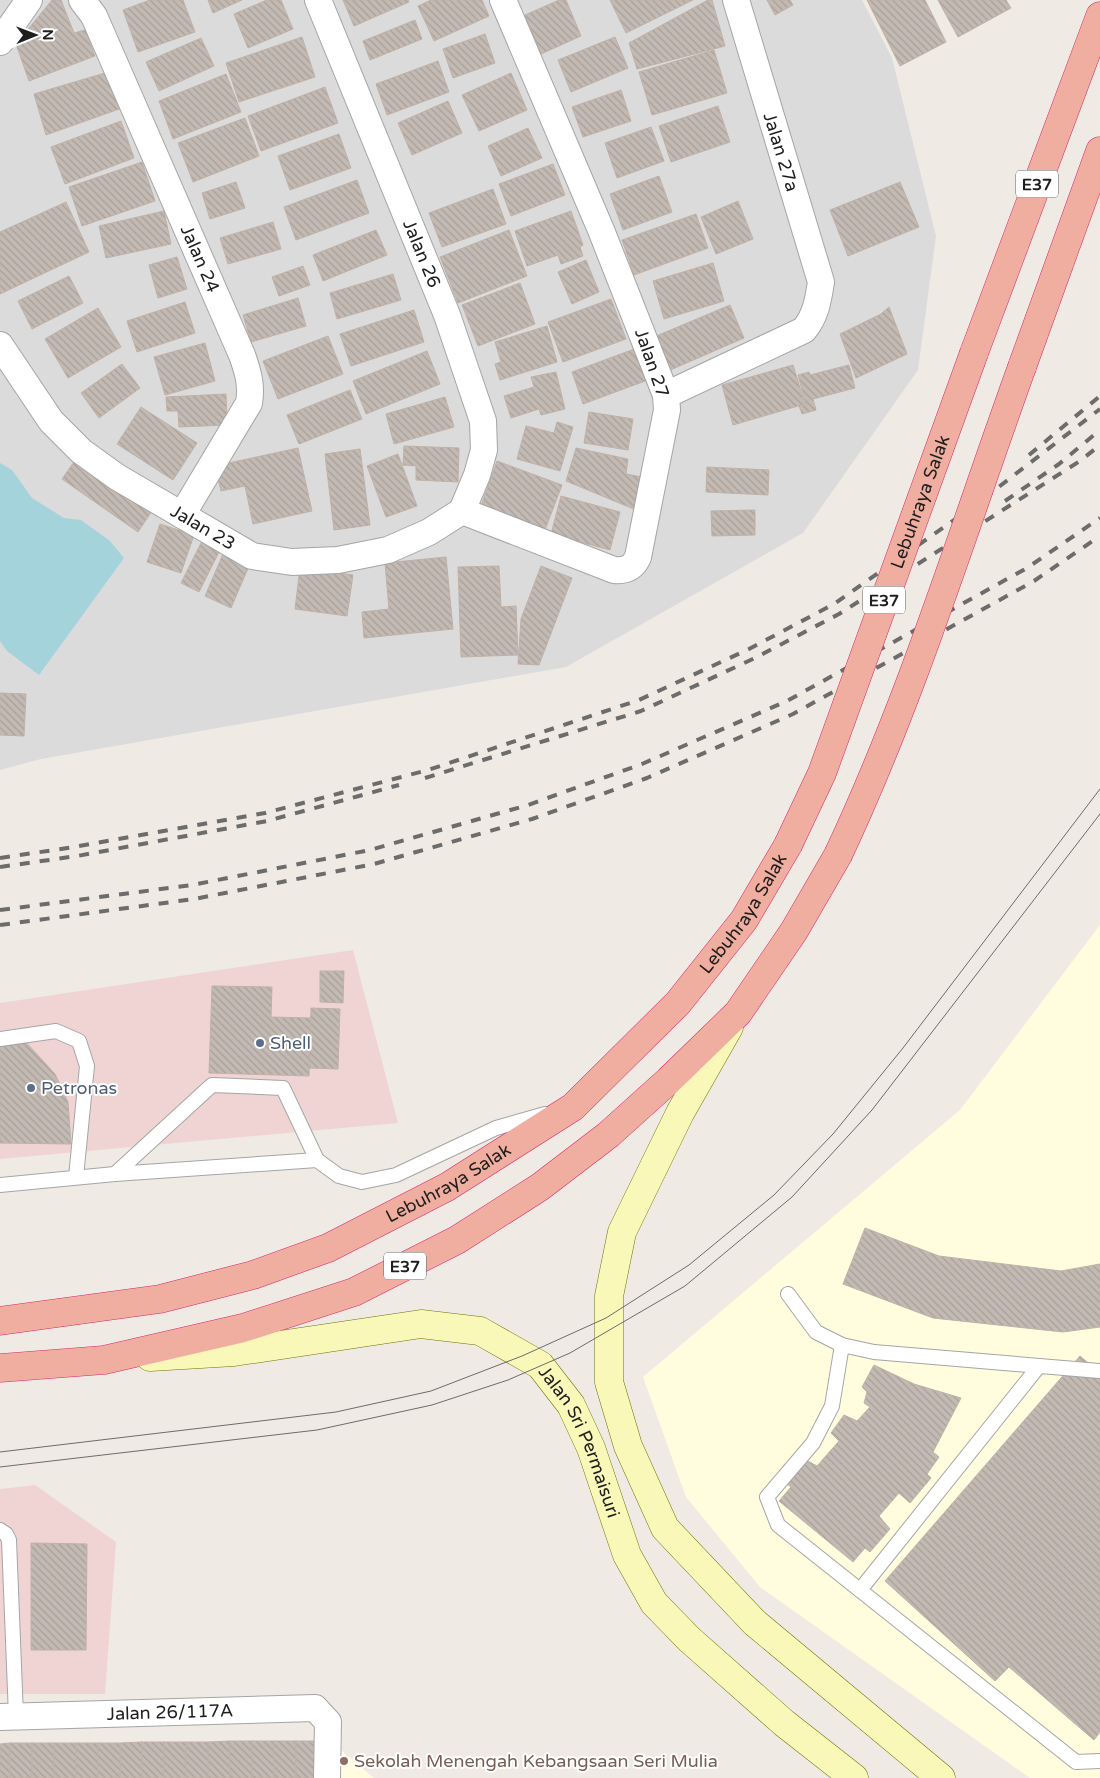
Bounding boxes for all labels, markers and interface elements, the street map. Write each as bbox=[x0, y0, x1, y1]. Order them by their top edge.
north arrow bbox=[10, 10, 60, 60]
text: N bbox=[39, 29, 56, 41]
street label: Jalan 27a bbox=[759, 110, 803, 194]
road number: E37 bbox=[1016, 170, 1058, 198]
street label: Jalan 26 bbox=[398, 216, 446, 291]
street label: Jalan 24 bbox=[176, 222, 224, 296]
street label: Jalan 27 bbox=[630, 326, 674, 400]
street label: Lebuhraya Salak bbox=[886, 432, 954, 572]
street label: Jalan 23 bbox=[167, 500, 239, 555]
road number: E37 bbox=[863, 586, 905, 614]
street label: Lebuhraya Salak bbox=[695, 849, 792, 978]
place label: Shell bbox=[270, 1032, 311, 1054]
marker: Shell bbox=[254, 1037, 266, 1049]
place label: Petronas bbox=[41, 1077, 117, 1099]
marker: Petronas bbox=[25, 1082, 37, 1094]
street label: Lebuhraya Salak bbox=[382, 1138, 515, 1228]
road number: E37 bbox=[384, 1252, 426, 1280]
street label: Jalan Sri Permaisuri bbox=[534, 1361, 625, 1521]
street label: Jalan 26/117A bbox=[106, 1699, 234, 1725]
place label: Sekolah Menengah Kebangsaan Seri Mulia bbox=[354, 1750, 718, 1772]
marker: Sekolah Menengah Kebangsaan Seri Mulia bbox=[338, 1755, 350, 1767]

